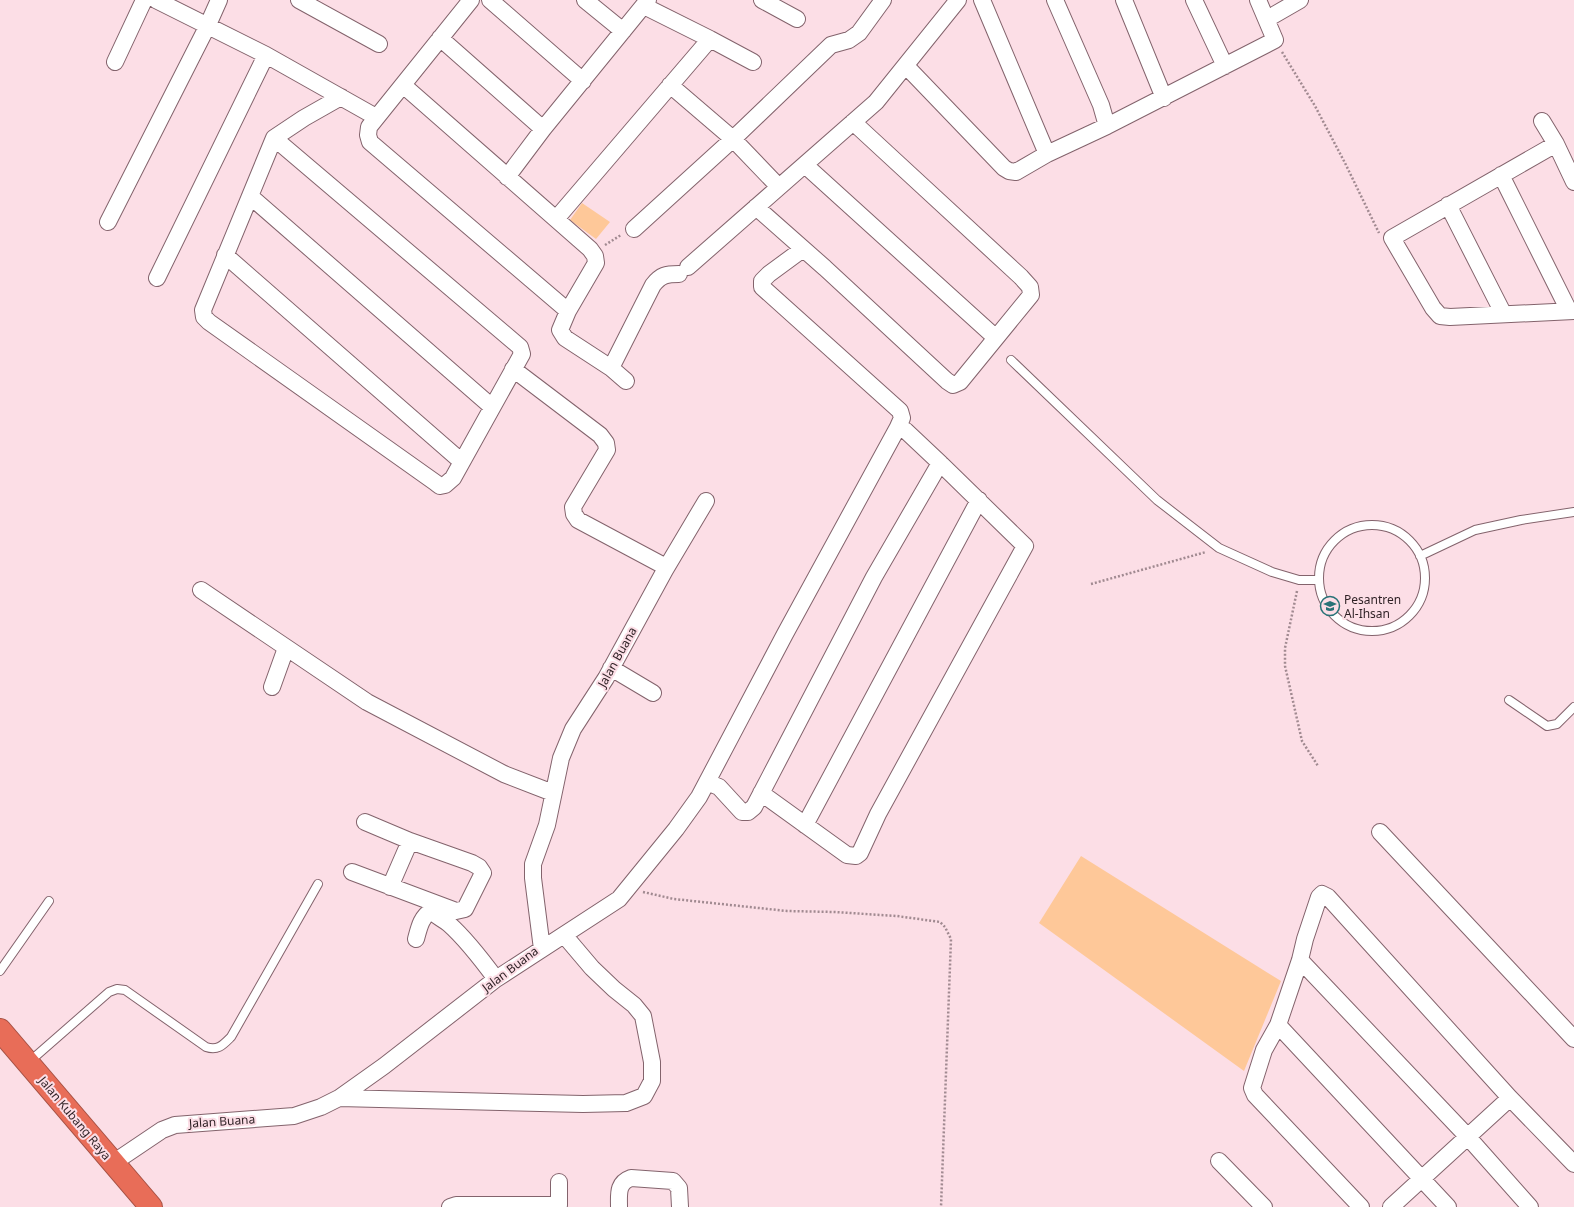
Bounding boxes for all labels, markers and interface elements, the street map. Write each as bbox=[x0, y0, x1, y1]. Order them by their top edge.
place label: Pesantren Al-Ihsan bbox=[1344, 591, 1401, 622]
school or university icon: Pesantren Al-Ihsan bbox=[1319, 595, 1341, 617]
street label: Jalan Buana bbox=[593, 624, 641, 691]
street label: Jalan Buana bbox=[478, 942, 542, 996]
street label: Jalan Kubang Raya bbox=[34, 1072, 115, 1163]
street label: Jalan Buana bbox=[187, 1110, 256, 1132]

